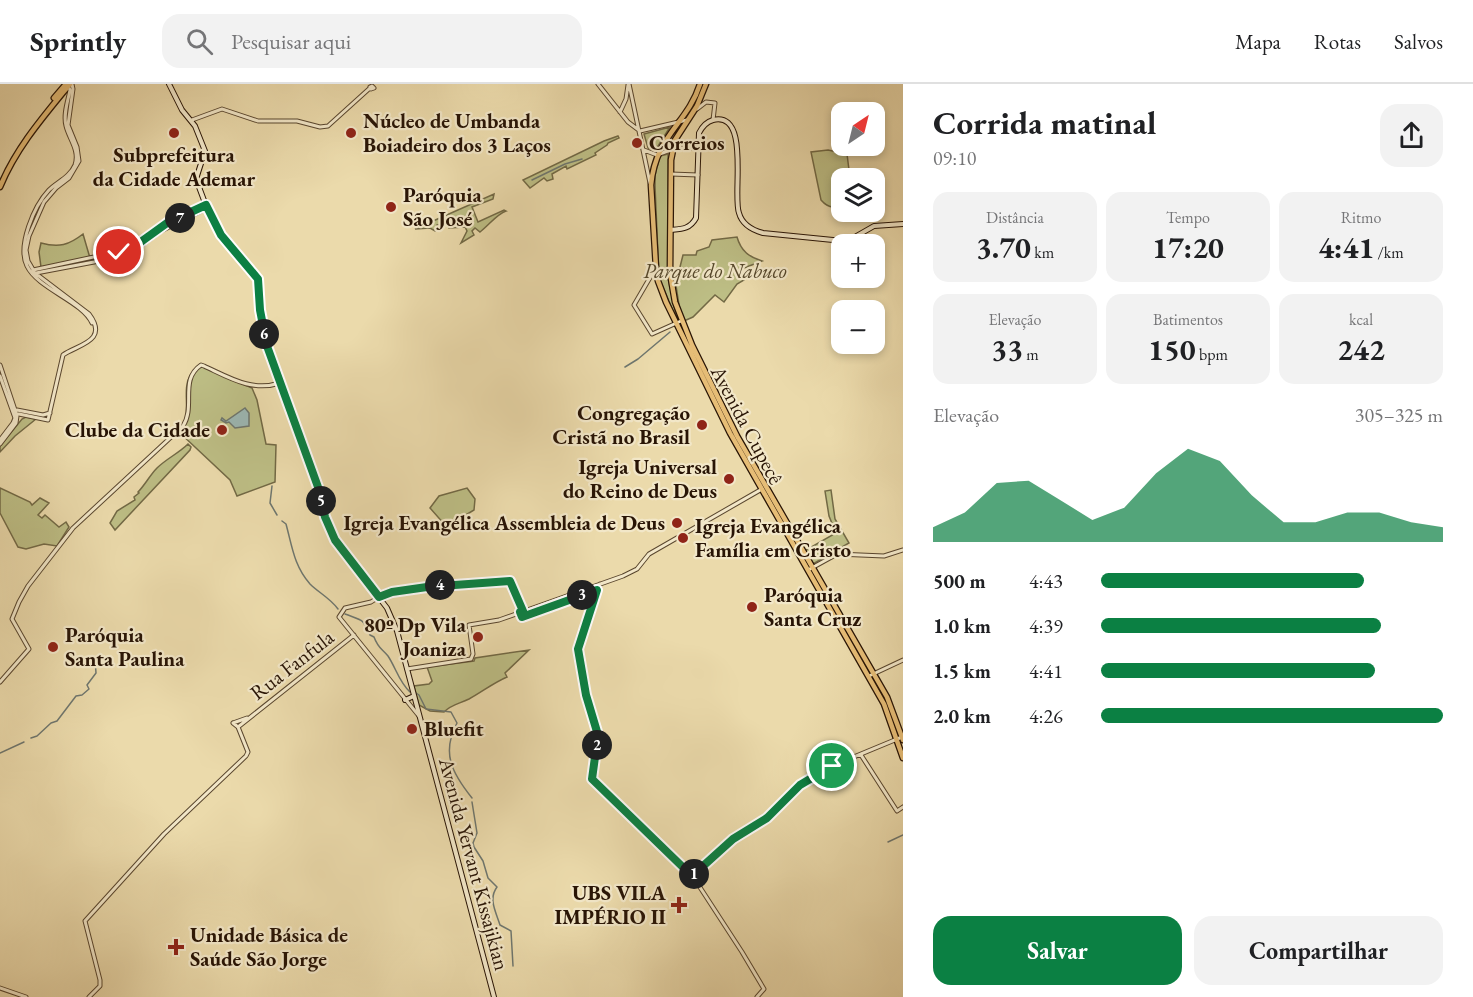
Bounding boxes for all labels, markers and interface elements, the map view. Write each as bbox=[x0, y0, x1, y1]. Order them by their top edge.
search box bbox=[162, 14, 582, 68]
text: Sprintly bbox=[30, 23, 126, 59]
icon: search bbox=[183, 25, 216, 58]
text: Pesquisar aqui bbox=[231, 27, 351, 56]
text: Mapa bbox=[1235, 28, 1281, 55]
text: Rotas bbox=[1314, 28, 1361, 55]
text: Salvos bbox=[1394, 28, 1443, 55]
text: Corrida matinal bbox=[933, 101, 1156, 144]
north arrow bbox=[831, 102, 885, 156]
map controls bbox=[831, 102, 885, 354]
button: share bbox=[1380, 104, 1443, 167]
place label: Núcleo de Umbanda Boiadeiro dos 3 Laços bbox=[363, 107, 551, 158]
marker: Subprefeitura da Cidade Ademar bbox=[167, 126, 181, 140]
marker: Núcleo de Umbanda Boiadeiro dos 3 Laços bbox=[344, 126, 358, 140]
place label: Correios bbox=[649, 129, 725, 156]
marker: Correios bbox=[630, 136, 644, 150]
place label: Subprefeitura da Cidade Ademar bbox=[93, 141, 255, 192]
text: 09:10 bbox=[933, 145, 976, 171]
button: layers bbox=[831, 168, 885, 222]
place label: Paróquia São José bbox=[403, 181, 482, 232]
marker: Paróquia São José bbox=[384, 200, 398, 214]
pin: 7 bbox=[165, 203, 195, 233]
text: 7 bbox=[176, 207, 184, 228]
text: Distância bbox=[986, 207, 1044, 228]
text: Tempo bbox=[1166, 207, 1210, 228]
text: Ritmo bbox=[1341, 207, 1381, 228]
pin bbox=[93, 226, 144, 277]
text: 3.70 bbox=[976, 228, 1031, 267]
text: 17:20 bbox=[1152, 228, 1224, 267]
text: 4:41 bbox=[1318, 228, 1374, 267]
button: + bbox=[831, 234, 885, 288]
icon: check bbox=[102, 235, 135, 268]
text: km bbox=[1031, 242, 1054, 263]
text: /km bbox=[1374, 242, 1404, 263]
park label: Parque do Nabuco bbox=[643, 257, 787, 285]
button: − bbox=[831, 300, 885, 354]
text: Elevação bbox=[989, 309, 1041, 330]
text: Batimentos bbox=[1153, 309, 1223, 330]
text: kcal bbox=[1349, 309, 1373, 330]
pin: 6 bbox=[249, 319, 279, 349]
text: 6 bbox=[260, 323, 268, 344]
text: 33 bbox=[991, 330, 1023, 369]
text: 150 bbox=[1148, 330, 1196, 369]
text: 242 bbox=[1337, 330, 1385, 369]
text: m bbox=[1023, 344, 1039, 365]
text: bpm bbox=[1196, 344, 1228, 365]
street label: Avenida Cupecê bbox=[704, 360, 790, 489]
place label: Congregação Cristã no Brasil bbox=[552, 399, 690, 450]
text: Elevação bbox=[933, 402, 999, 428]
text: 305–325 m bbox=[1355, 402, 1443, 428]
place label: Clube da Cidade bbox=[65, 416, 210, 443]
marker: Congregação Cristã no Brasil bbox=[695, 418, 709, 432]
marker: Clube da Cidade bbox=[215, 423, 229, 437]
place label: Igreja Universal do Reino de Deus bbox=[563, 453, 717, 504]
marker: Igreja Universal do Reino de Deus bbox=[722, 472, 736, 486]
pin: 5 bbox=[306, 486, 336, 516]
text: 5 bbox=[317, 490, 325, 511]
place label: Igreja Evangélica Assembleia de Deus bbox=[343, 509, 665, 536]
place label: Igreja Evangélica Família em Cristo bbox=[695, 512, 852, 563]
marker: Igreja Evangélica Assembleia de Deus bbox=[670, 516, 684, 530]
marker: Igreja Evangélica Família em Cristo bbox=[676, 531, 690, 545]
text: 500 m bbox=[933, 568, 986, 594]
text: 4:43 bbox=[1029, 568, 1063, 594]
pin: 4 bbox=[425, 570, 455, 600]
text: 4 bbox=[436, 574, 444, 595]
pin: 3 bbox=[567, 580, 597, 610]
place label: Paróquia Santa Cruz bbox=[764, 581, 862, 632]
text: 3 bbox=[578, 584, 586, 605]
marker: Paróquia Santa Cruz bbox=[745, 600, 759, 614]
place label: 80º Dp Vila Joaniza bbox=[364, 611, 467, 662]
text: 1.0 km bbox=[933, 613, 991, 639]
text: 4:39 bbox=[1029, 613, 1063, 639]
place label: Paróquia Santa Paulina bbox=[65, 621, 185, 672]
street label: Rua Fanfula bbox=[244, 623, 340, 706]
marker: 80º Dp Vila Joaniza bbox=[471, 630, 485, 644]
marker: Paróquia Santa Paulina bbox=[46, 640, 60, 654]
text: 1.5 km bbox=[933, 658, 991, 684]
text: 4:41 bbox=[1029, 658, 1063, 684]
text: 2.0 km bbox=[933, 703, 991, 729]
text: 4:26 bbox=[1029, 703, 1063, 729]
place label: Bluefit bbox=[424, 715, 484, 742]
marker: Bluefit bbox=[405, 722, 419, 736]
pin: 2 bbox=[582, 730, 612, 760]
text: 2 bbox=[593, 734, 601, 755]
pin bbox=[806, 740, 857, 791]
icon: arrive bbox=[815, 749, 848, 782]
street label: Avenida Yervant Kissajikian bbox=[433, 754, 516, 973]
pin: 1 bbox=[679, 859, 709, 889]
text: 1 bbox=[690, 863, 698, 884]
place label: UBS VILA IMPÉRIO II bbox=[554, 879, 667, 930]
marker: UBS VILA IMPÉRIO II bbox=[670, 896, 688, 914]
button: Salvar bbox=[933, 916, 1182, 985]
button: Compartilhar bbox=[1194, 916, 1443, 985]
place label: Unidade Básica de Saúde São Jorge bbox=[190, 921, 348, 972]
marker: Unidade Básica de Saúde São Jorge bbox=[167, 938, 185, 956]

